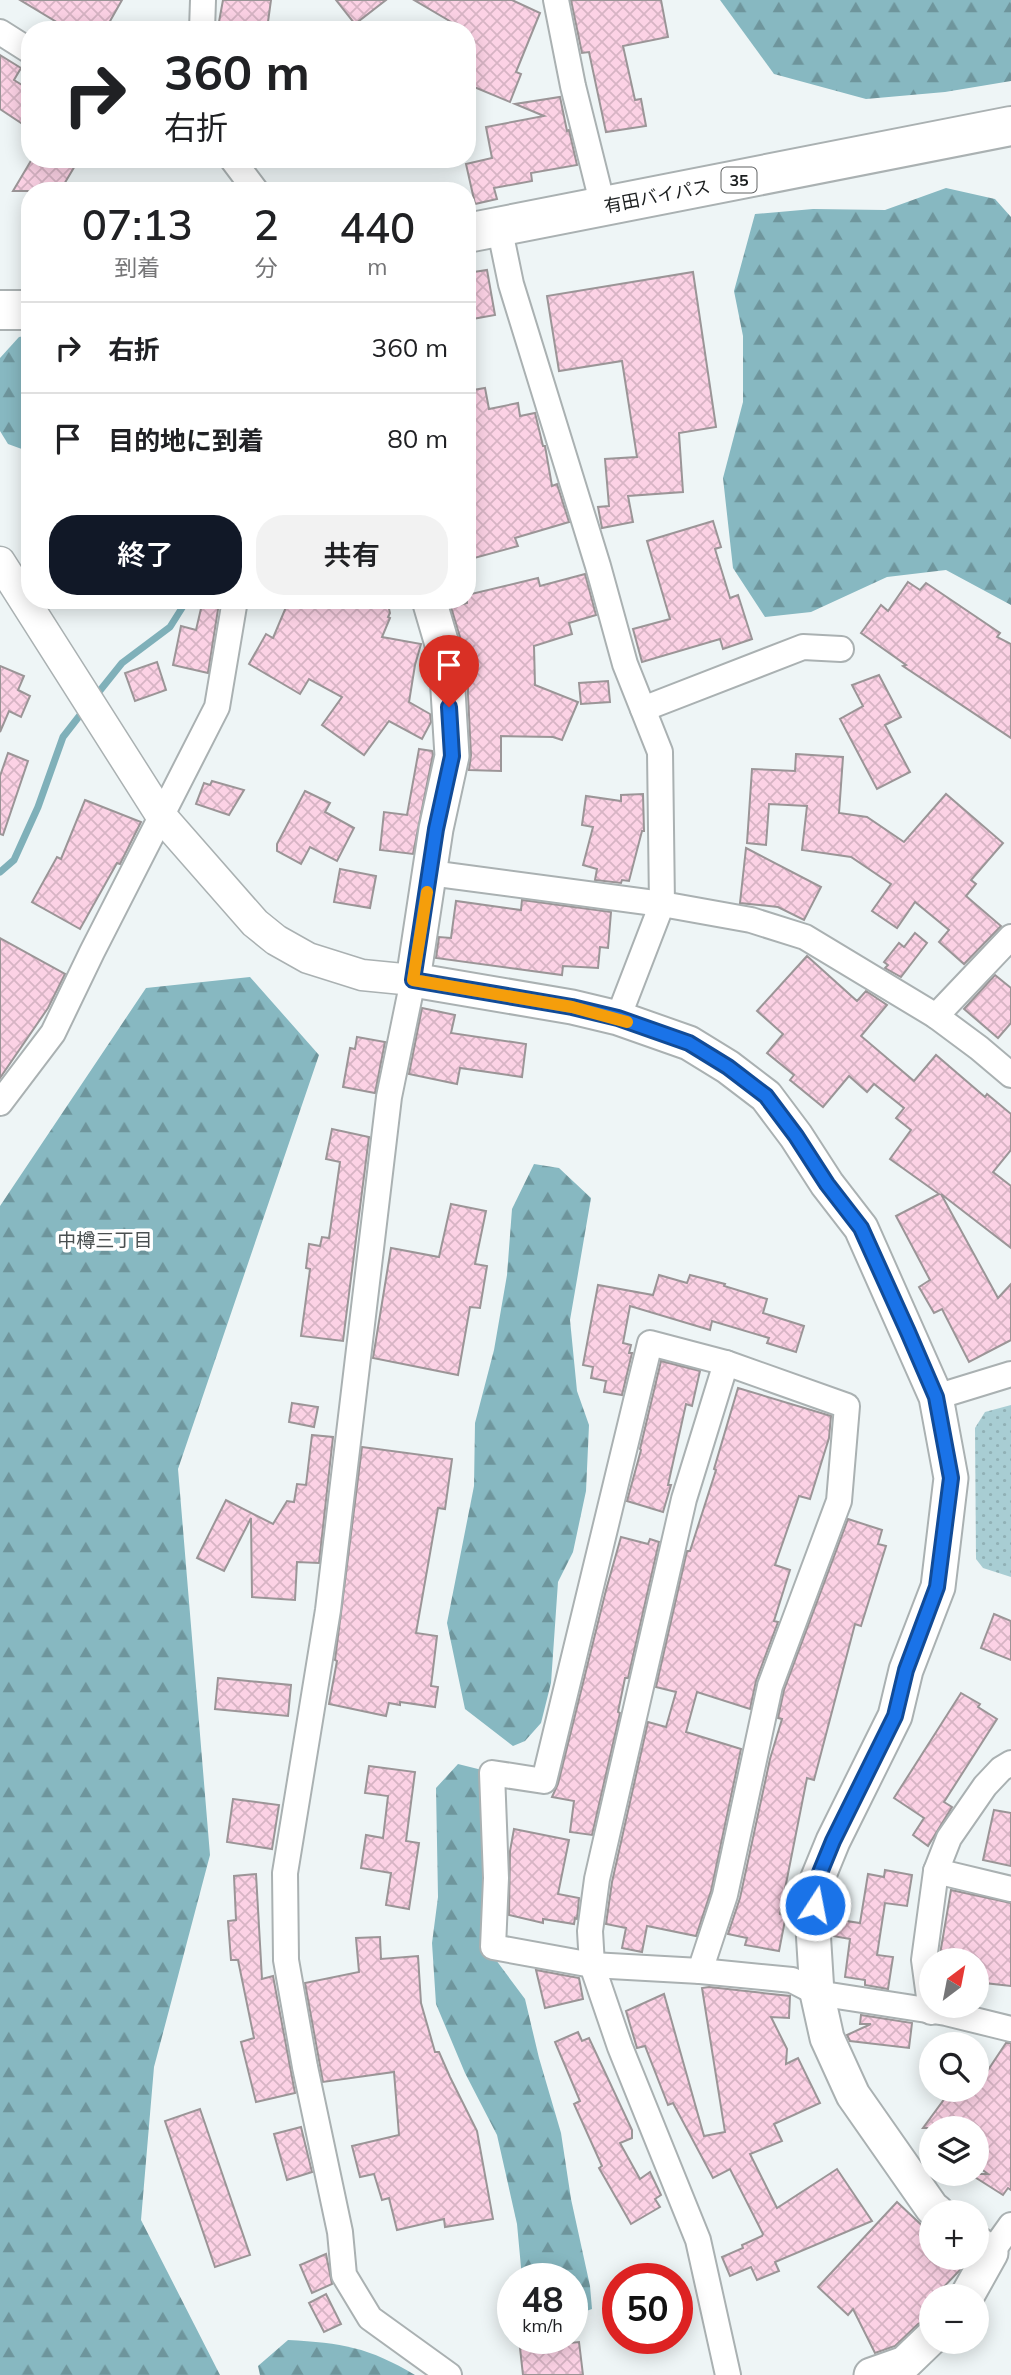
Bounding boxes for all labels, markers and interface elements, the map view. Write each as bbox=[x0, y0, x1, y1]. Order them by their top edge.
text: 360 m bbox=[164, 41, 310, 102]
icon: right bbox=[49, 49, 140, 140]
text: 右折 bbox=[164, 107, 228, 147]
road number: 35 bbox=[722, 168, 756, 192]
street label: 有田バイパス bbox=[602, 174, 712, 218]
text: 07:13 bbox=[82, 198, 193, 251]
text: 2 bbox=[253, 198, 279, 251]
text: 440 bbox=[340, 201, 415, 254]
text: m bbox=[367, 252, 387, 281]
text: 到着 bbox=[114, 253, 160, 282]
text: 分 bbox=[255, 253, 278, 282]
icon: right bbox=[49, 329, 87, 367]
text: 360 m bbox=[372, 331, 448, 364]
text: 右折 bbox=[108, 333, 160, 366]
icon: arrive bbox=[49, 420, 87, 458]
text: 80 m bbox=[387, 422, 448, 455]
text: 目的地に到着 bbox=[108, 424, 264, 457]
button: 終了 bbox=[49, 515, 242, 595]
button: 共有 bbox=[256, 515, 448, 595]
pin bbox=[419, 635, 479, 707]
icon: arrive bbox=[430, 646, 468, 684]
district label: 中樽三丁目 bbox=[57, 1228, 153, 1252]
position arrow bbox=[778, 1868, 852, 1942]
north arrow bbox=[919, 1948, 989, 2018]
map controls bbox=[919, 1948, 989, 2354]
button: search bbox=[919, 2032, 989, 2102]
button: layers bbox=[919, 2116, 989, 2186]
button: + bbox=[919, 2200, 989, 2270]
speed limit sign: 50 bbox=[602, 2263, 693, 2354]
text: 48 bbox=[521, 2277, 564, 2321]
button: − bbox=[919, 2284, 989, 2354]
text: km/h bbox=[522, 2314, 563, 2337]

